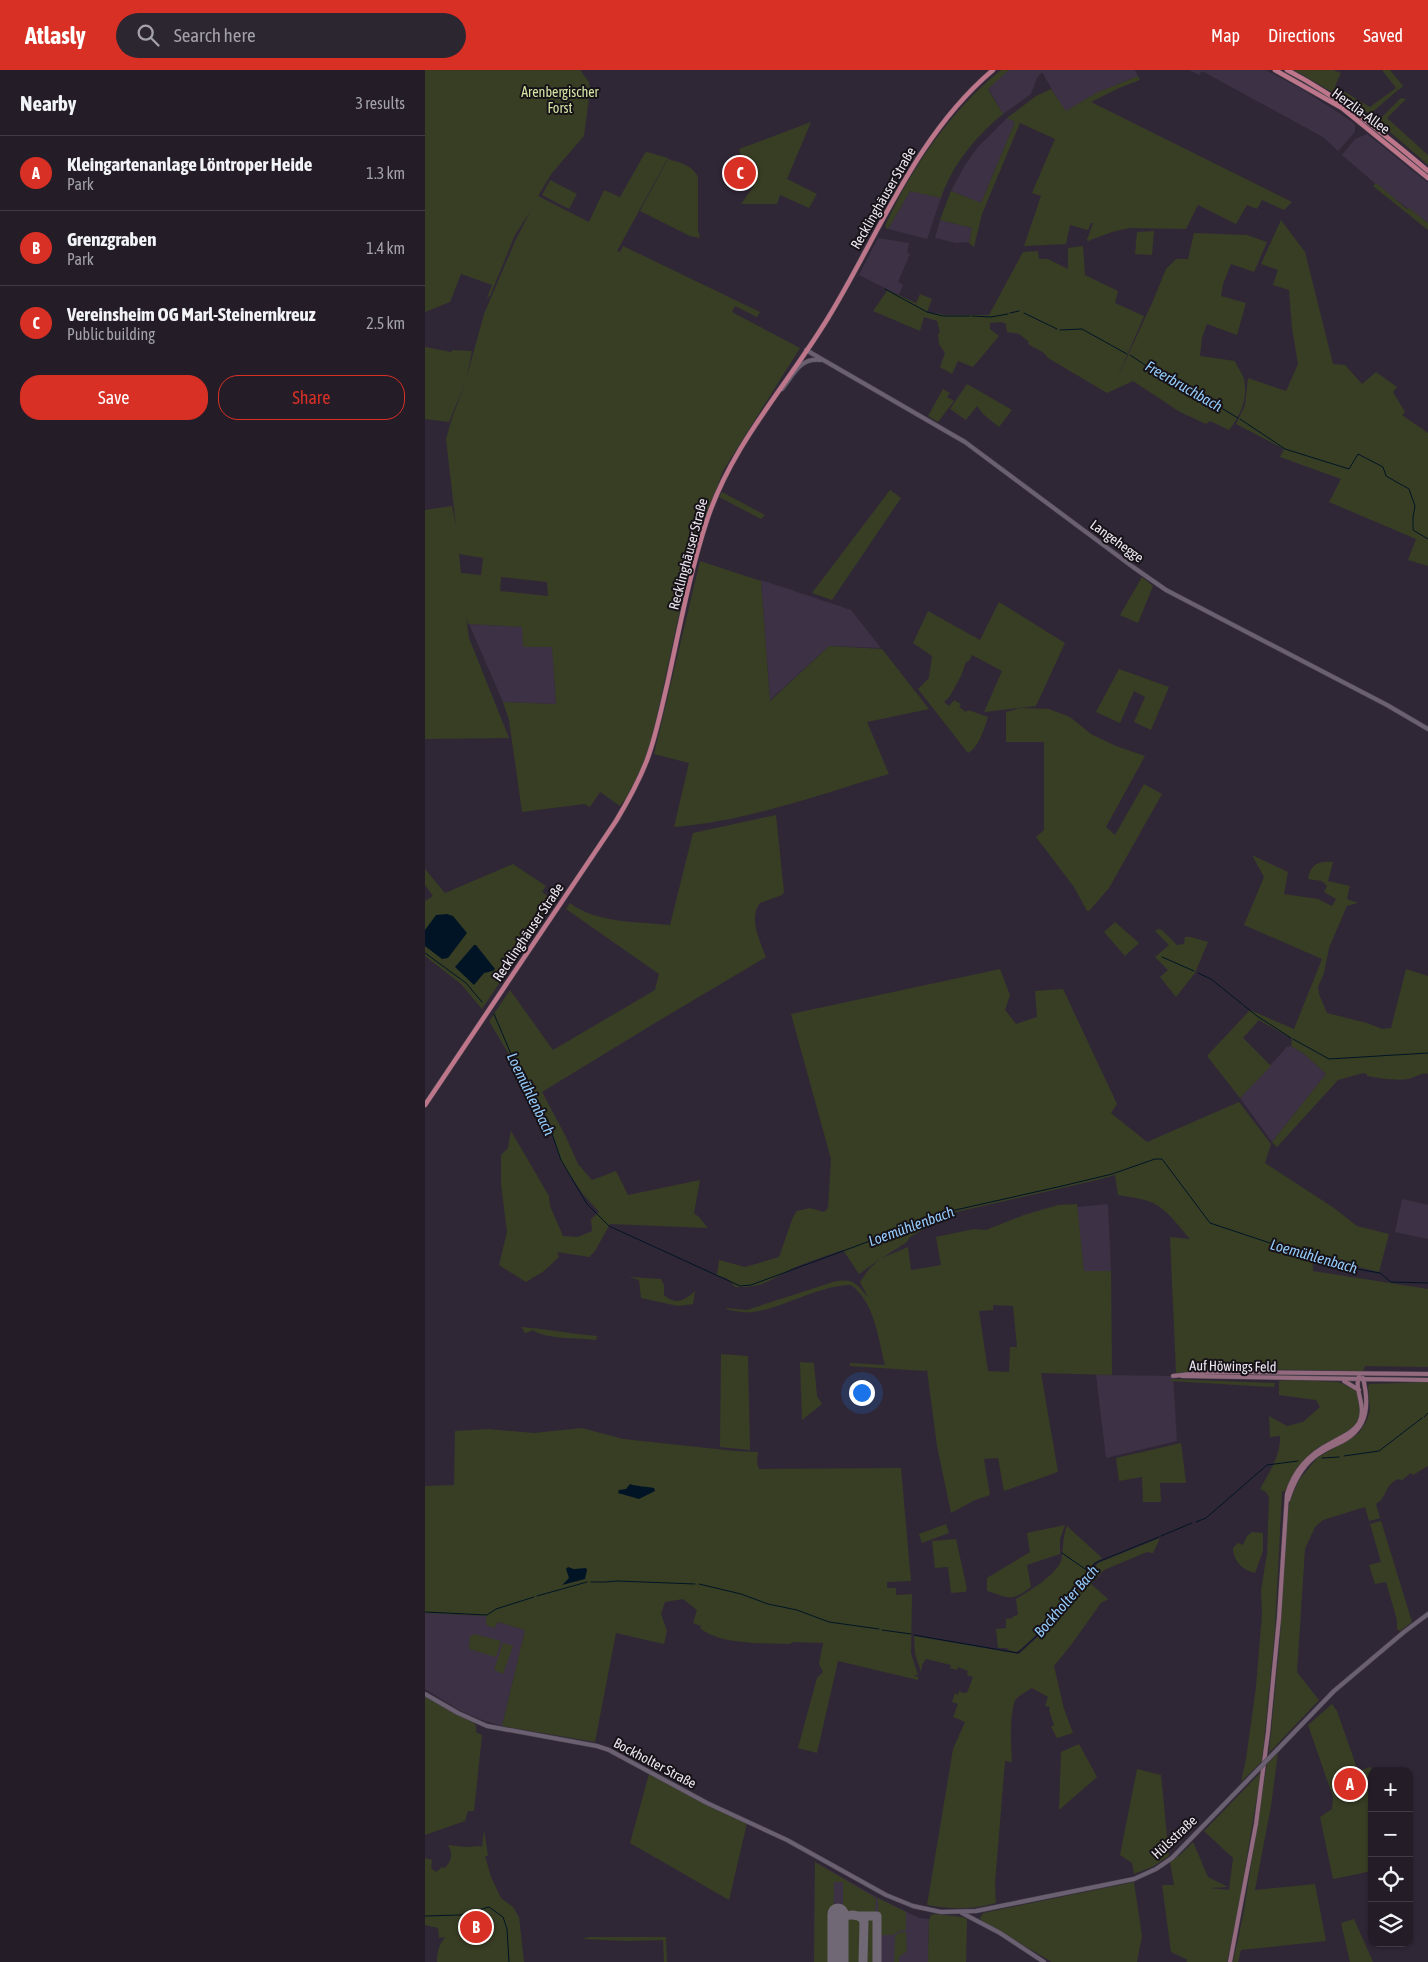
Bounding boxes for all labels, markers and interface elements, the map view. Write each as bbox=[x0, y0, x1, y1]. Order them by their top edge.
search box bbox=[116, 13, 466, 58]
icon: search bbox=[134, 21, 162, 49]
text: Atlasly bbox=[25, 22, 86, 49]
text: Search here bbox=[174, 24, 256, 46]
text: Map bbox=[1211, 25, 1240, 46]
text: Directions bbox=[1268, 25, 1335, 46]
text: Saved bbox=[1363, 25, 1403, 46]
park label: Arenbergischer Forst bbox=[521, 84, 600, 116]
street label: Herzlia-Allee bbox=[1329, 85, 1393, 137]
text: Nearby bbox=[20, 91, 76, 115]
text: 3 results bbox=[355, 94, 405, 112]
street label: Recklinghäuser Straße bbox=[847, 144, 919, 252]
text: Kleingartenanlage Löntroper Heide bbox=[67, 153, 312, 175]
pin: C bbox=[724, 154, 756, 192]
text: A bbox=[32, 164, 40, 182]
text: 1.3 km bbox=[366, 164, 405, 182]
text: Park bbox=[67, 175, 94, 193]
text: Grenzgraben bbox=[67, 228, 156, 250]
text: B bbox=[32, 239, 40, 257]
text: 1.4 km bbox=[366, 239, 405, 257]
text: Park bbox=[67, 250, 94, 268]
text: Vereinsheim OG Marl-Steinernkreuz bbox=[67, 303, 316, 325]
text: C bbox=[32, 314, 40, 332]
text: 2.5 km bbox=[366, 314, 405, 332]
text: Public building bbox=[67, 325, 155, 343]
water label: Freerbruchbach bbox=[1143, 357, 1225, 415]
button: Save bbox=[20, 375, 208, 420]
button: Share bbox=[218, 375, 405, 420]
street label: Recklinghäuser Straße bbox=[665, 496, 711, 612]
street label: Langehegge bbox=[1087, 516, 1147, 566]
street label: Recklinghäuser Straße bbox=[489, 880, 567, 984]
water label: Loemühlenbach bbox=[504, 1050, 558, 1138]
water label: Loemühlenbach bbox=[866, 1203, 956, 1249]
water label: Loemühlenbach bbox=[1269, 1235, 1359, 1277]
street label: Auf Höwings Feld bbox=[1189, 1357, 1277, 1375]
your location bbox=[849, 1380, 875, 1406]
water label: Bockholter Bach bbox=[1030, 1562, 1102, 1640]
street label: Bockholter Straße bbox=[611, 1735, 699, 1791]
pin: A bbox=[1334, 1765, 1366, 1803]
map controls bbox=[1368, 1767, 1413, 1947]
button: + bbox=[1368, 1767, 1413, 1812]
street label: Hülsstraße bbox=[1148, 1812, 1200, 1862]
button: − bbox=[1368, 1812, 1413, 1857]
button: locate bbox=[1368, 1857, 1413, 1902]
button: layers bbox=[1368, 1902, 1413, 1947]
pin: B bbox=[460, 1908, 492, 1946]

